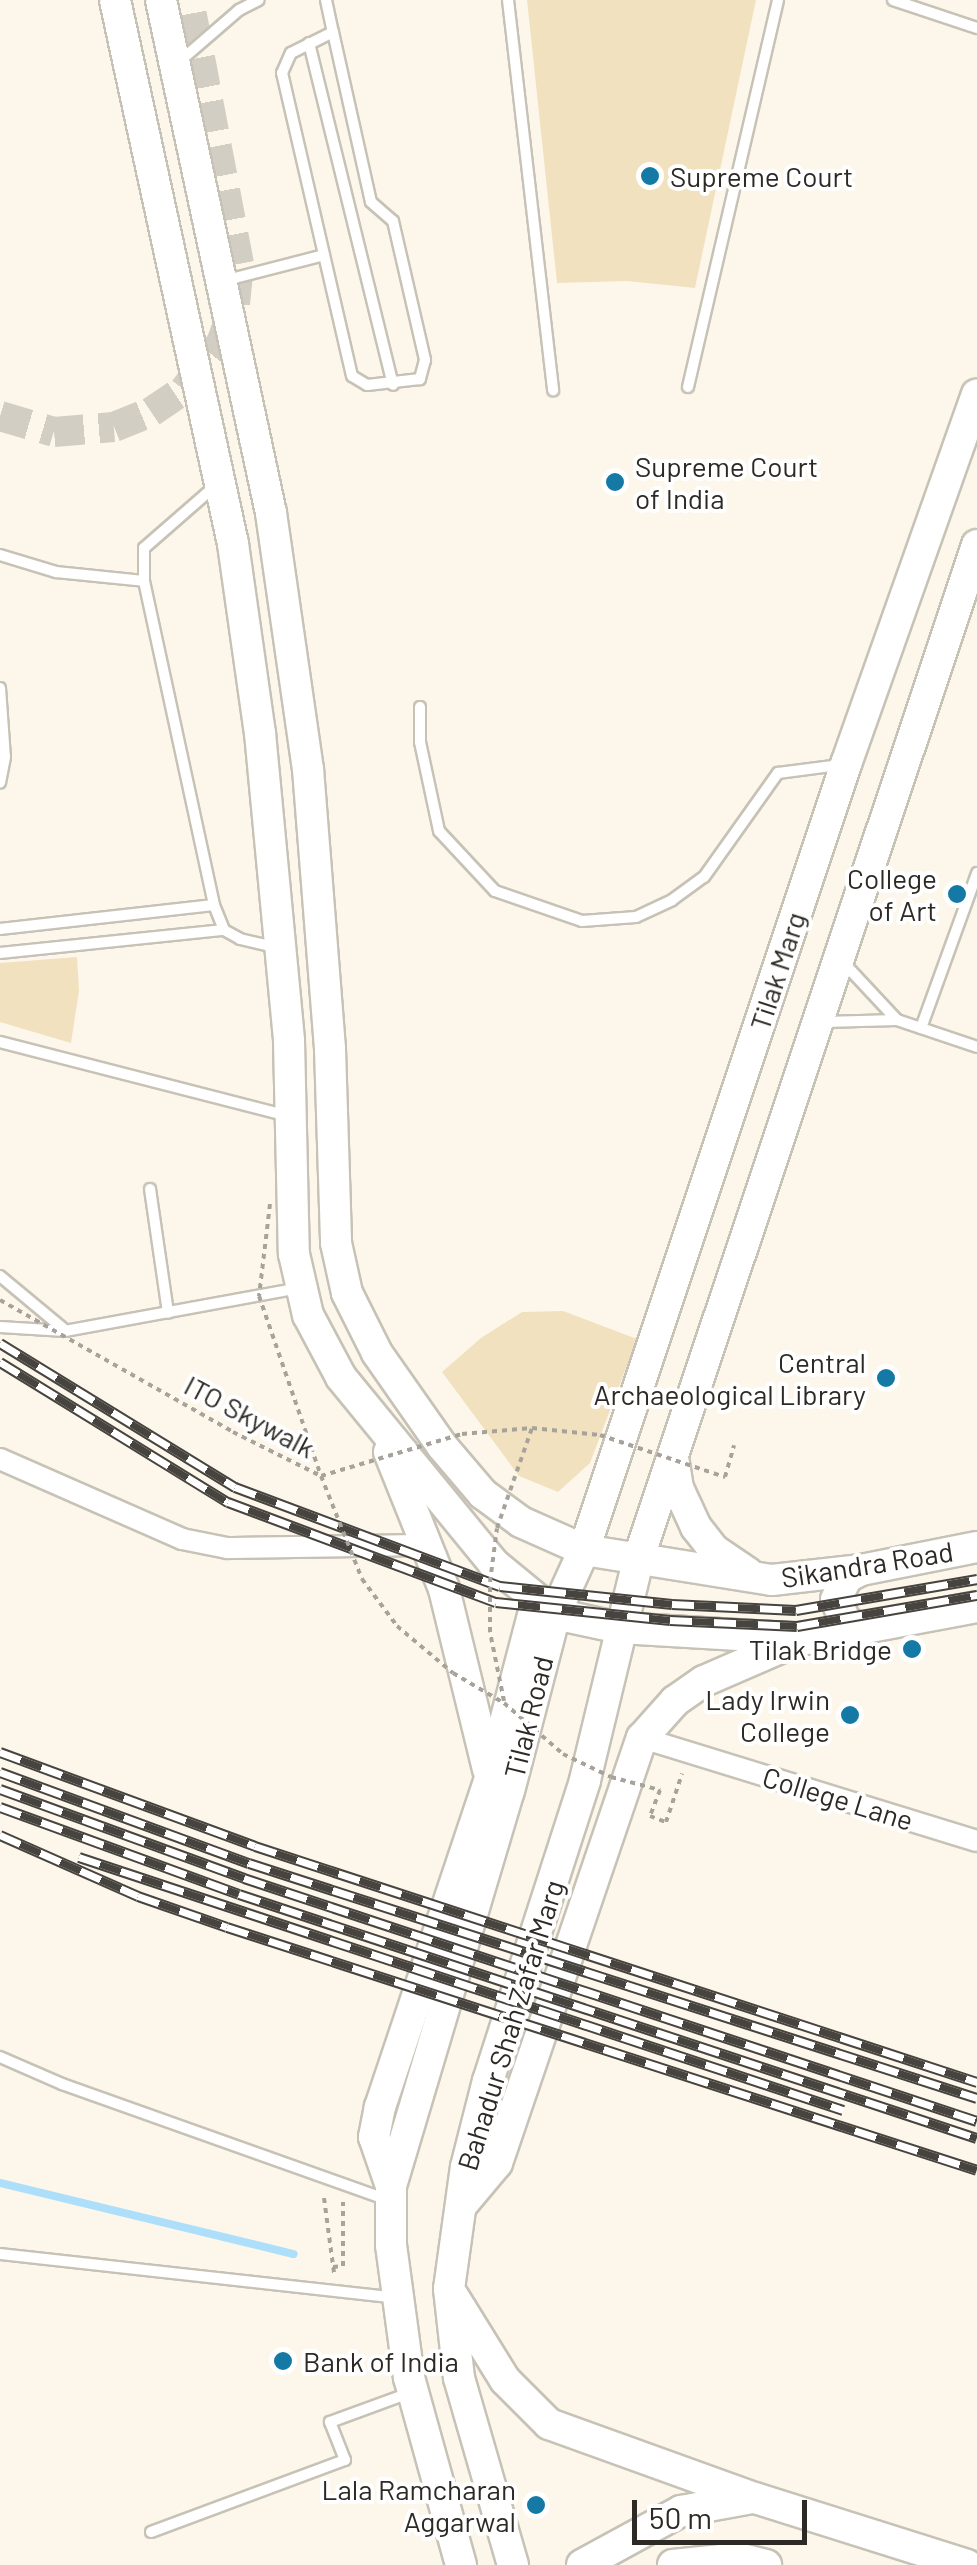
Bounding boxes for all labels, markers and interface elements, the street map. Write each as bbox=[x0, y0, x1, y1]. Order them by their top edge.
place label: Supreme Court bbox=[670, 159, 853, 193]
marker: Supreme Court bbox=[639, 165, 661, 187]
place label: Supreme Court of India bbox=[635, 449, 818, 515]
marker: Supreme Court of India bbox=[604, 471, 626, 493]
place label: College of Art bbox=[847, 861, 937, 927]
marker: College of Art bbox=[946, 883, 968, 905]
street label: Tilak Marg bbox=[742, 908, 812, 1034]
place label: Central Archaeological Library bbox=[593, 1345, 866, 1411]
marker: Central Archaeological Library bbox=[875, 1367, 897, 1389]
street label: ITO Skywalk bbox=[179, 1368, 321, 1464]
street label: Sikandra Road bbox=[779, 1534, 955, 1594]
place label: Tilak Bridge bbox=[749, 1632, 892, 1666]
marker: Tilak Bridge bbox=[901, 1638, 923, 1660]
street label: Tilak Road bbox=[497, 1652, 559, 1782]
place label: Lady Irwin College bbox=[705, 1682, 830, 1748]
marker: Lady Irwin College bbox=[839, 1704, 861, 1726]
street label: College Lane bbox=[759, 1759, 917, 1837]
street label: Bahadur Shah Zafar Marg bbox=[450, 1876, 570, 2174]
place label: Bank of India bbox=[303, 2344, 459, 2378]
marker: Bank of India bbox=[272, 2350, 294, 2372]
place label: Lala Ramcharan Aggarwal bbox=[322, 2472, 516, 2538]
scale bar bbox=[637, 2480, 812, 2542]
marker: Lala Ramcharan Aggarwal bbox=[525, 2494, 547, 2516]
text: 50 m bbox=[649, 2499, 712, 2535]

